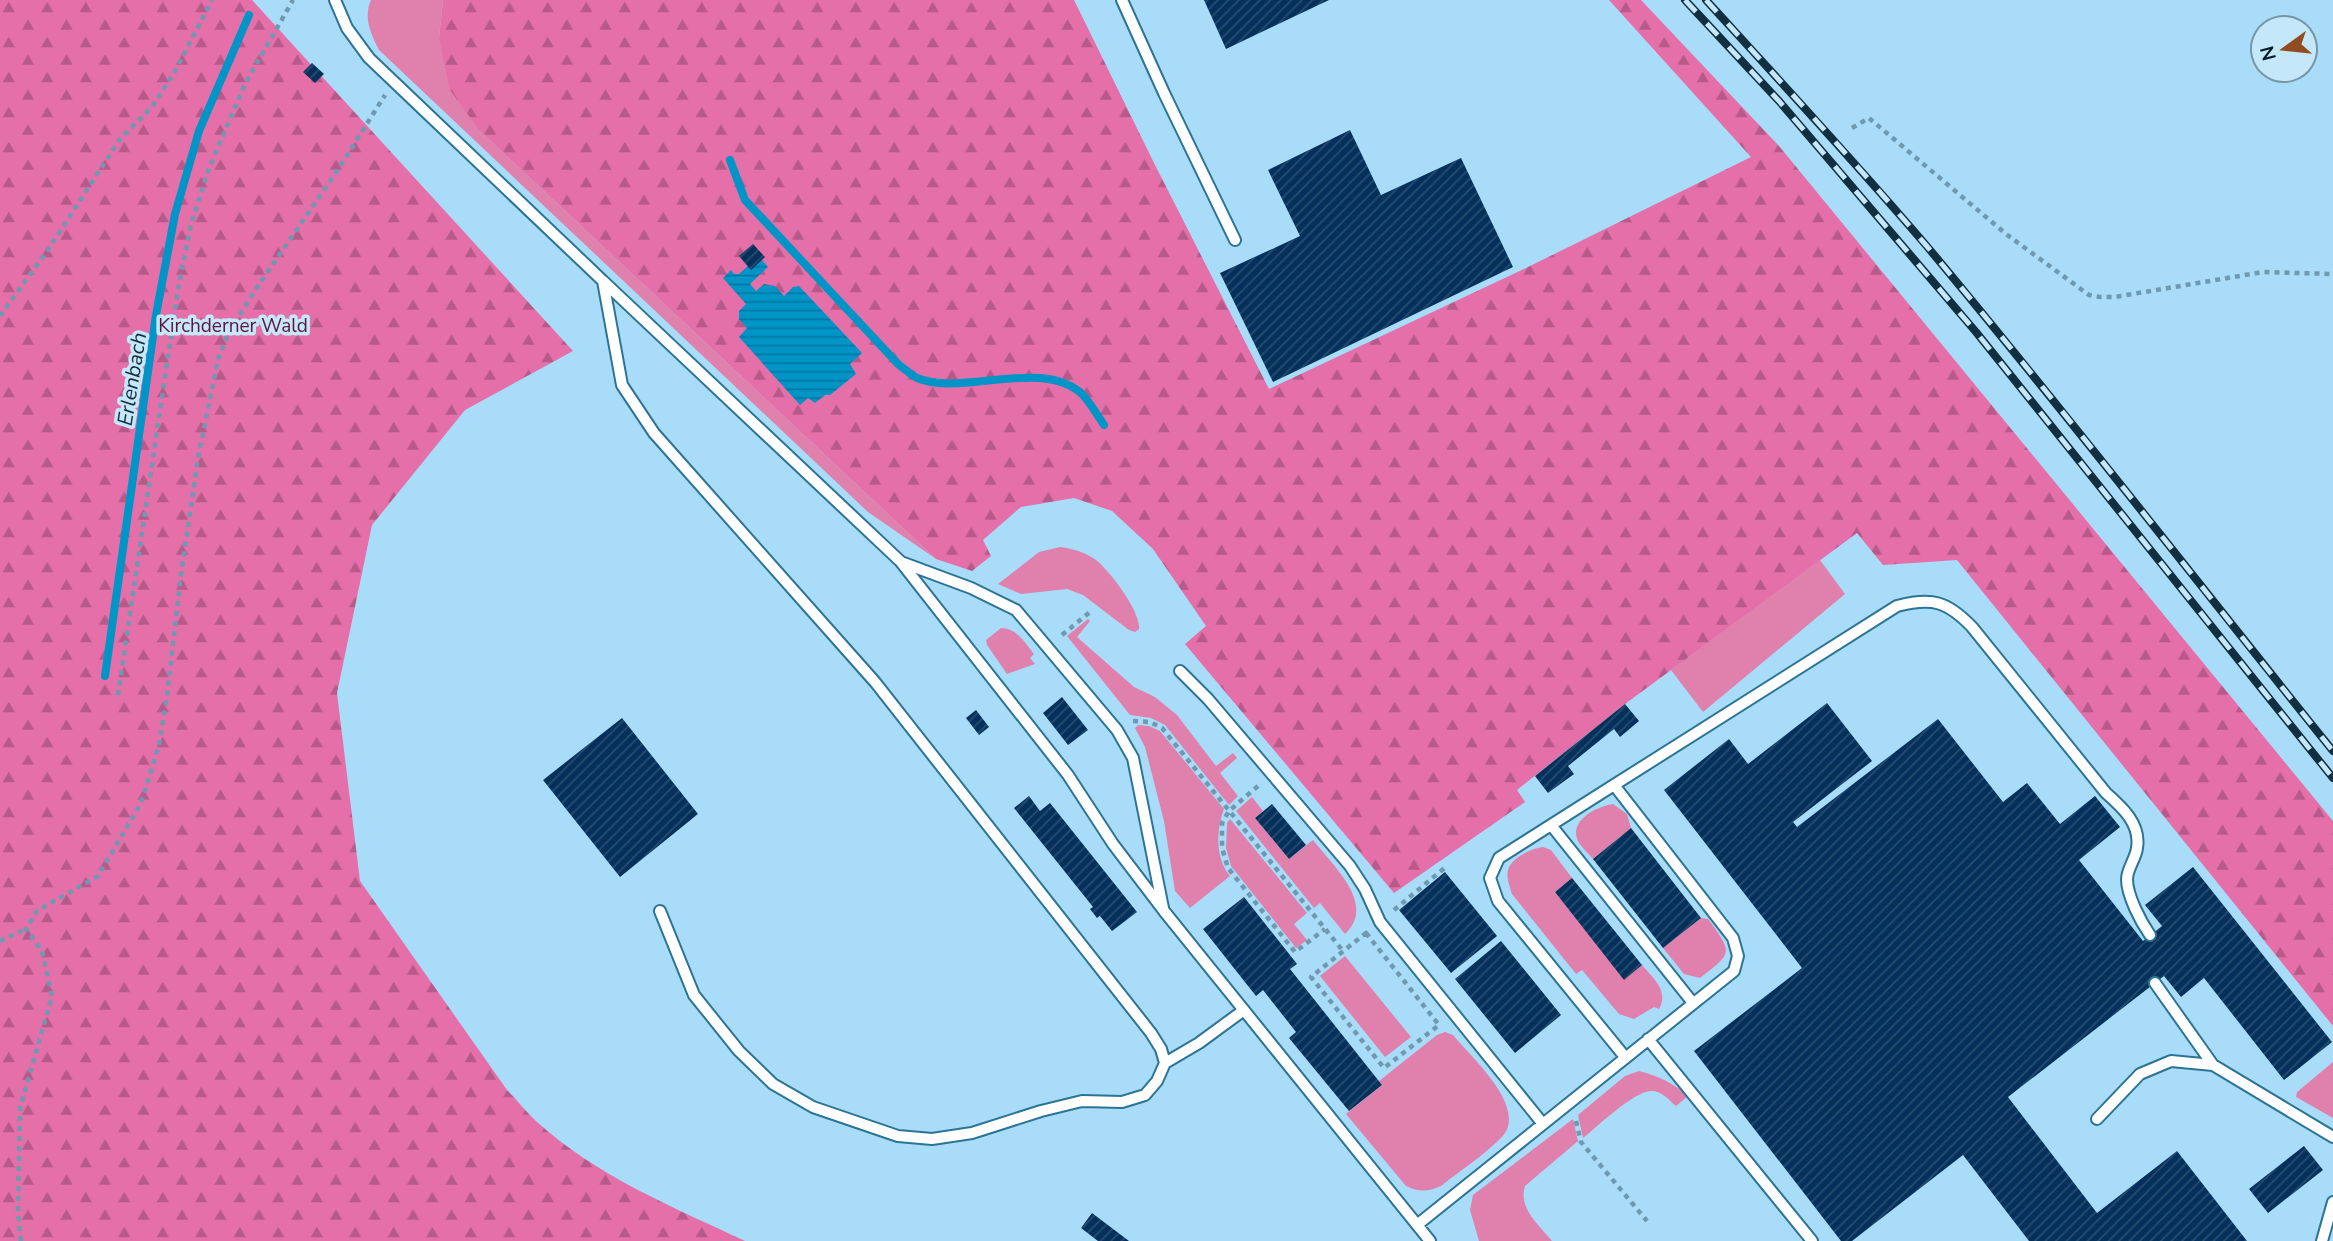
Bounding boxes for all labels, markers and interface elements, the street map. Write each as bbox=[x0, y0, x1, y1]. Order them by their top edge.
north arrow bbox=[2249, 14, 2319, 84]
text: N bbox=[2254, 43, 2283, 63]
park label: Kirchderner Wald bbox=[158, 313, 308, 339]
water label: Erlenbach bbox=[111, 330, 153, 428]

